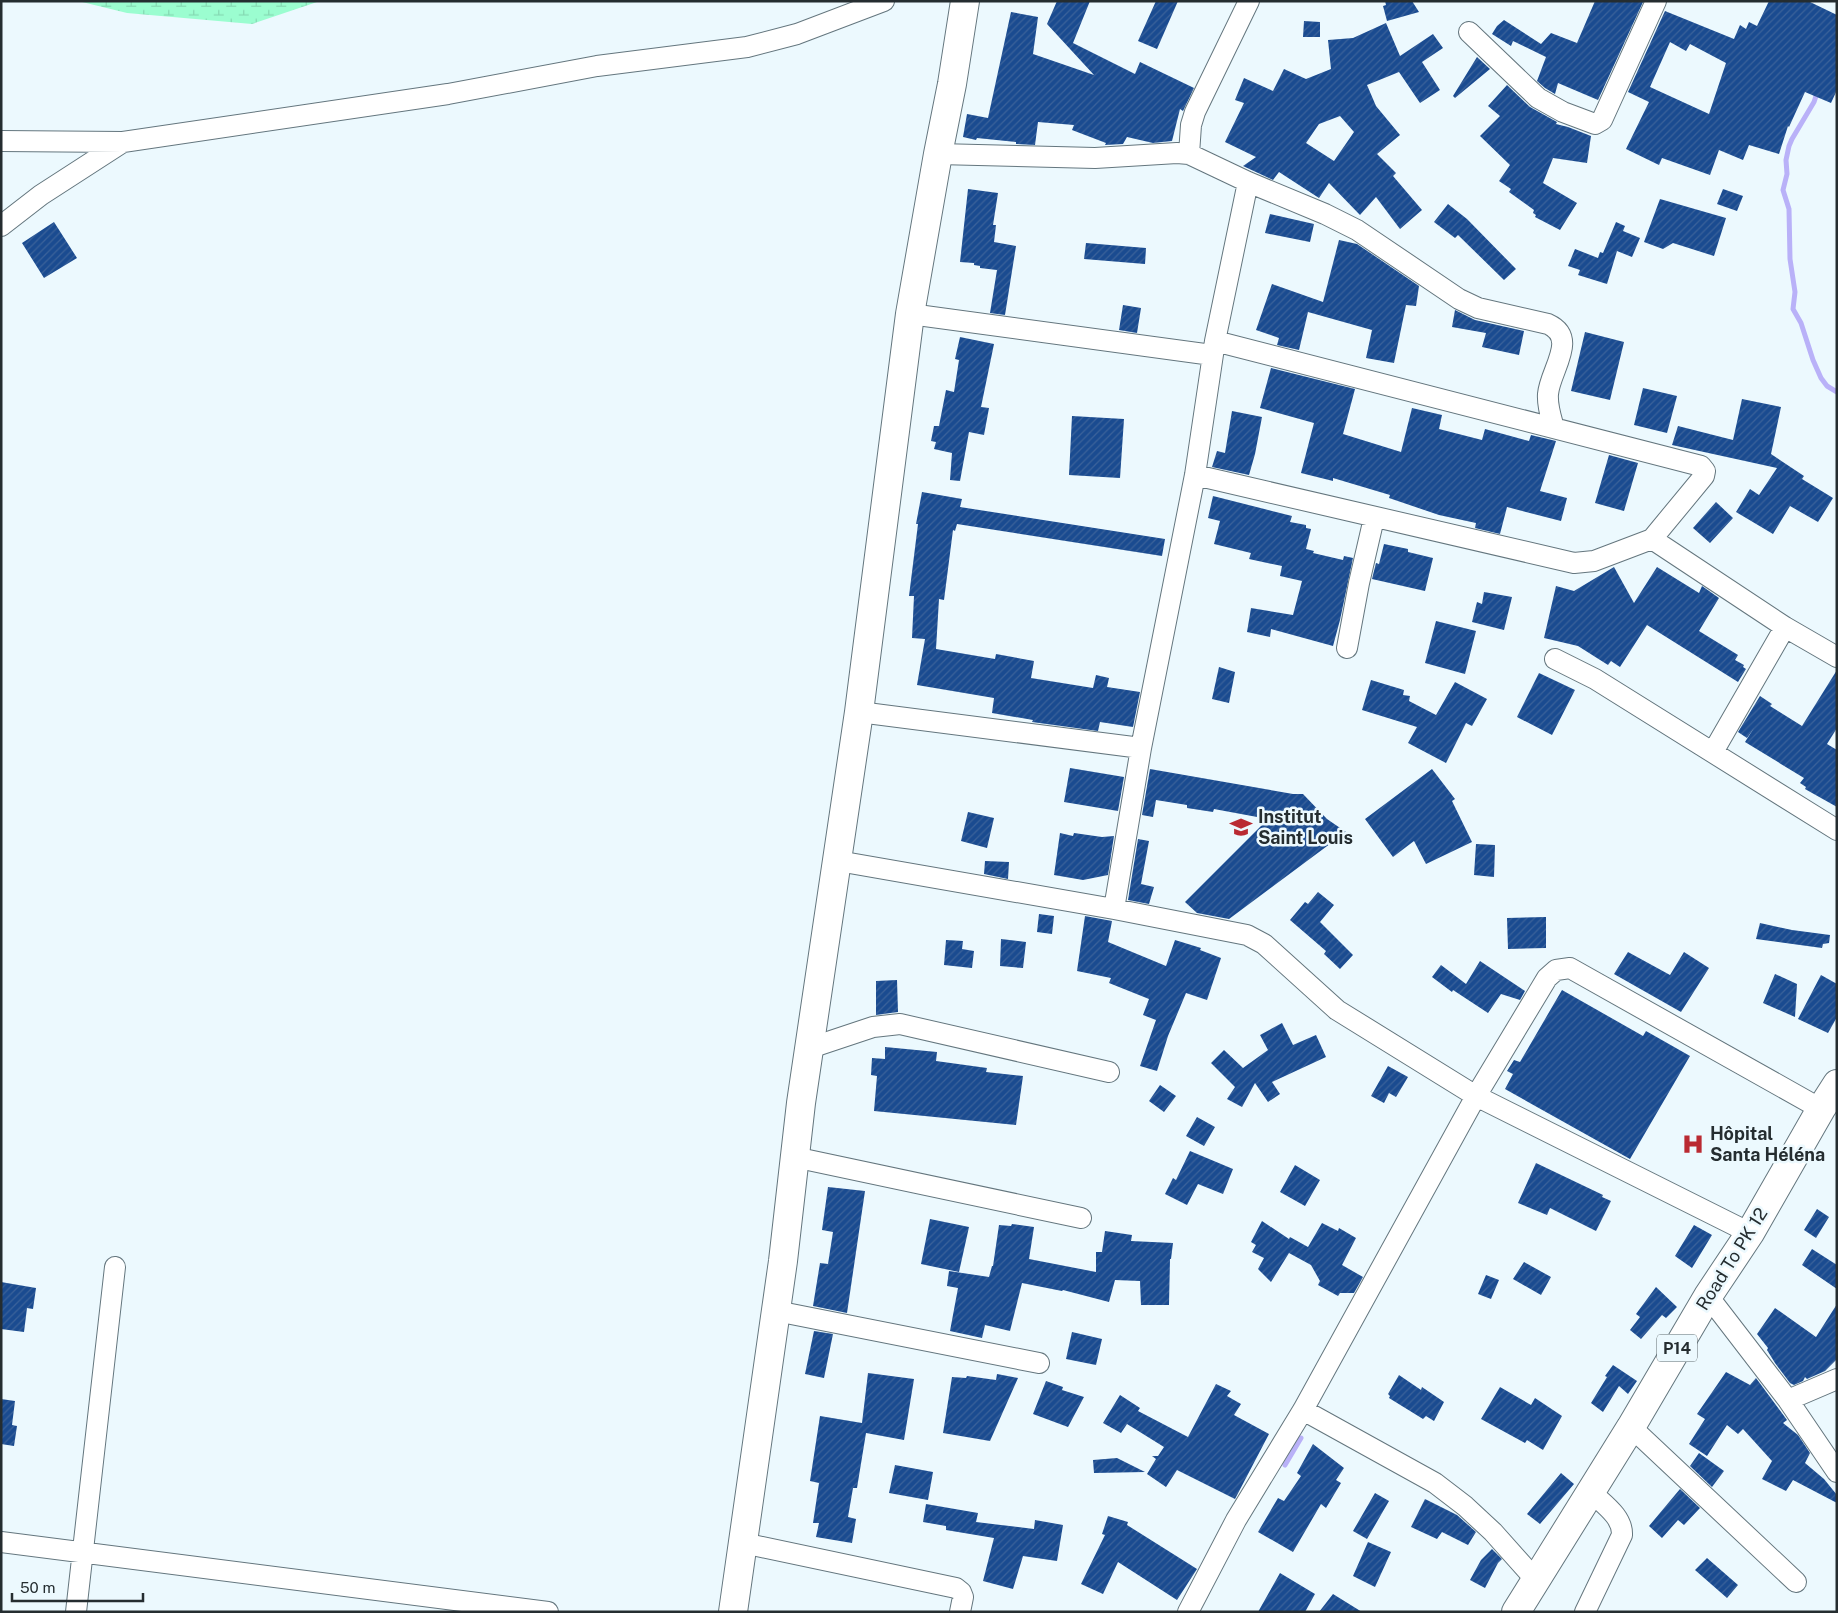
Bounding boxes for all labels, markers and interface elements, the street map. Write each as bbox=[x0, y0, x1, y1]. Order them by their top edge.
place label: Institut Saint Louis bbox=[1258, 806, 1353, 848]
school or university icon: Institut Saint Louis bbox=[1228, 814, 1254, 840]
place label: Hôpital Santa Héléna bbox=[1710, 1123, 1825, 1165]
hospital icon: Hôpital Santa Héléna bbox=[1680, 1131, 1706, 1157]
street label: Road To PK 12 bbox=[1692, 1204, 1771, 1314]
road number: P14 bbox=[1657, 1335, 1697, 1362]
scale bar bbox=[12, 1570, 144, 1602]
text: 50 m bbox=[20, 1579, 55, 1596]

